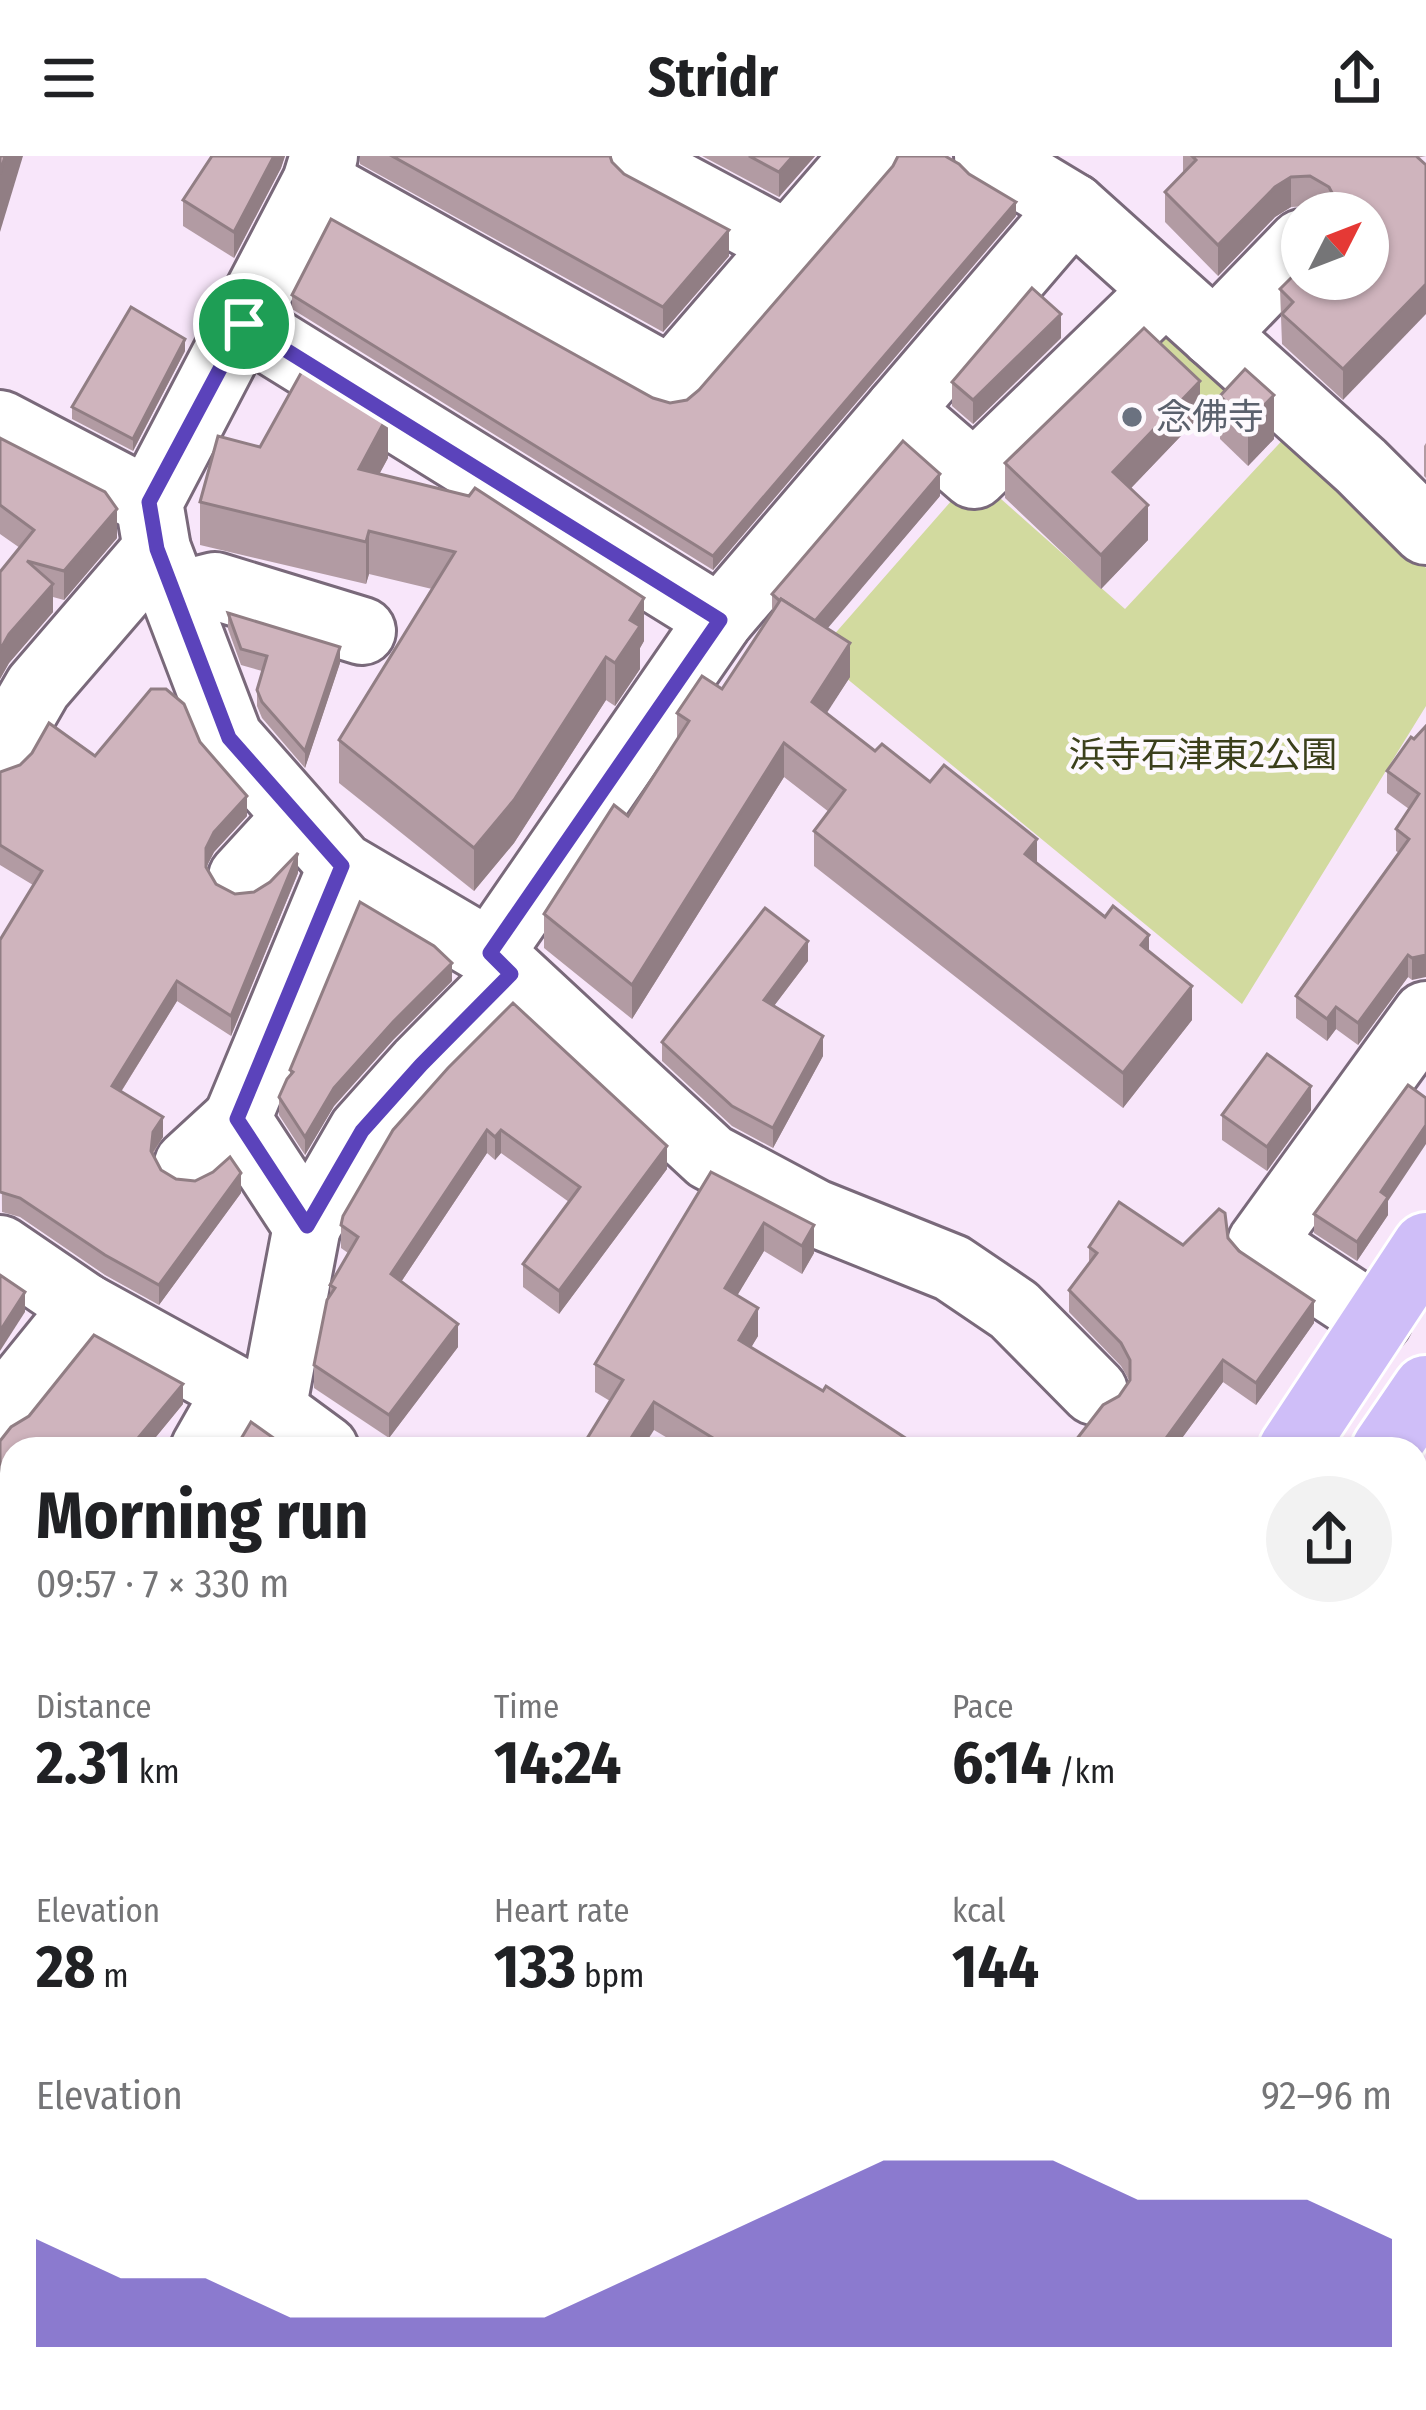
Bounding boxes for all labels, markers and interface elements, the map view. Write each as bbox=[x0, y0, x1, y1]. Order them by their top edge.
icon: menu bbox=[36, 45, 102, 111]
icon: share bbox=[1324, 45, 1390, 111]
text: Stridr bbox=[648, 46, 778, 110]
north arrow bbox=[1281, 192, 1389, 300]
map controls bbox=[1281, 192, 1389, 300]
pin bbox=[193, 273, 295, 375]
icon: arrive bbox=[211, 291, 277, 357]
place label: 念佛寺 bbox=[1156, 395, 1264, 439]
marker: 念佛寺 bbox=[1119, 404, 1145, 430]
park label: 浜寺石津東2公園 bbox=[1069, 733, 1337, 777]
text: Morning run bbox=[36, 1476, 369, 1555]
button: share bbox=[1266, 1476, 1392, 1602]
text: 09:57 · 7 × 330 m bbox=[36, 1561, 289, 1607]
text: Distance bbox=[36, 1687, 152, 1727]
text: Time bbox=[494, 1687, 559, 1727]
text: Pace bbox=[952, 1687, 1014, 1727]
text: 2.31 bbox=[36, 1727, 131, 1799]
text: 14:24 bbox=[494, 1727, 621, 1799]
text: 6:14 bbox=[952, 1727, 1051, 1799]
text: km bbox=[131, 1752, 180, 1792]
text: /km bbox=[1051, 1752, 1115, 1792]
text: Elevation bbox=[36, 1891, 160, 1931]
text: Heart rate bbox=[494, 1891, 630, 1931]
text: kcal bbox=[952, 1891, 1005, 1931]
text: 28 bbox=[36, 1931, 95, 2003]
text: 133 bbox=[494, 1931, 576, 2003]
text: 144 bbox=[952, 1931, 1039, 2003]
text: m bbox=[95, 1956, 129, 1996]
text: bpm bbox=[576, 1956, 644, 1996]
text: Elevation bbox=[36, 2073, 183, 2119]
text: 92–96 m bbox=[1261, 2073, 1392, 2119]

